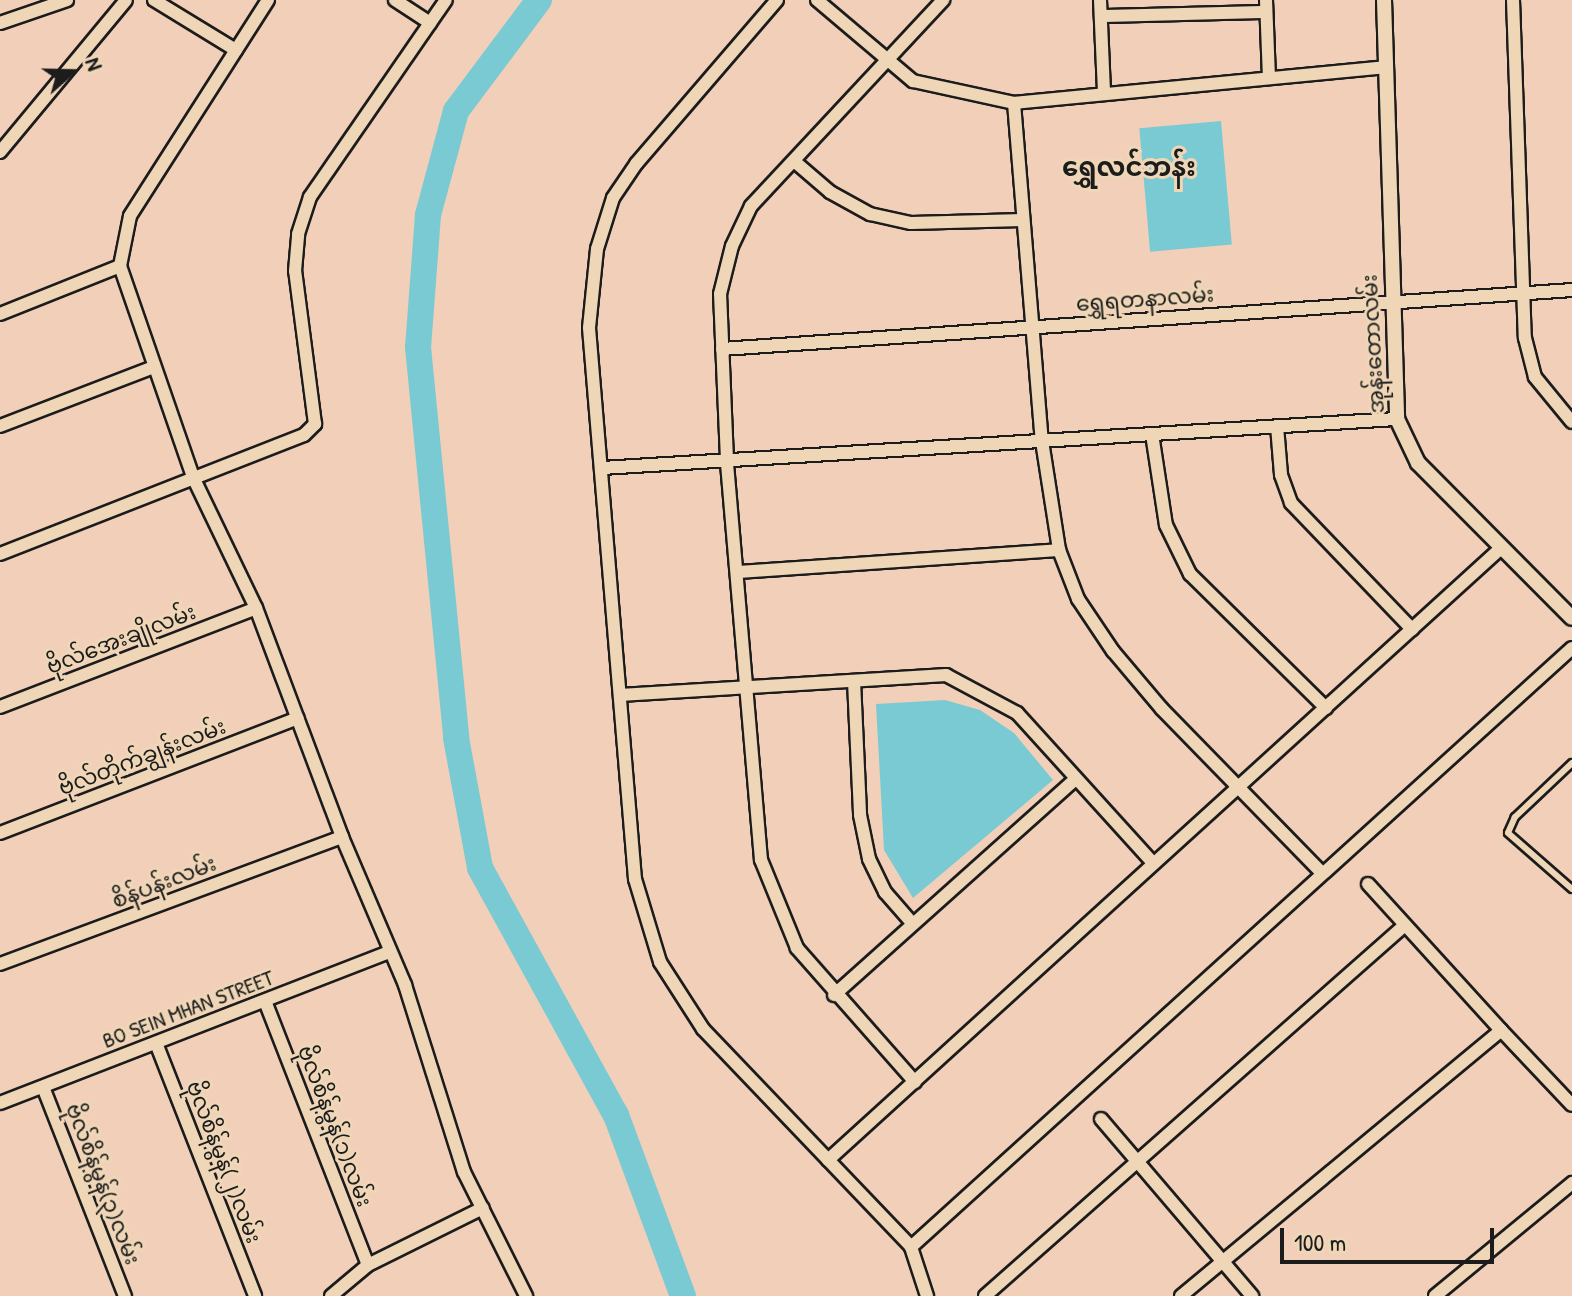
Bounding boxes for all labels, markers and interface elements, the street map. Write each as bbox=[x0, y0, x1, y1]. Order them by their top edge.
north arrow bbox=[32, 32, 112, 112]
text: N bbox=[78, 53, 111, 74]
district label: ရွှေလင်ဘန်း bbox=[1062, 151, 1196, 183]
street label: အုန်းတောလမ်း bbox=[1356, 274, 1390, 414]
street label: ရွှေရတနာလမ်း bbox=[1075, 281, 1215, 317]
street label: ဗိုလ်အေးချိုလမ်း bbox=[43, 598, 199, 680]
street label: ဗိုလ်တိုက်ချွန်းလမ်း bbox=[55, 713, 229, 801]
street label: စိန်ပန်းလမ်း bbox=[108, 850, 220, 914]
street label: BO SEIN MHAN STREET bbox=[99, 964, 277, 1054]
street label: ဗိုလ်စိန်မွန်(၁)လမ်း bbox=[292, 1042, 378, 1210]
street label: ဗိုလ်စိန်မွန်(၂)လမ်း bbox=[181, 1077, 267, 1247]
street label: ဗိုလ်စိန်မွန်(၃)လမ်း bbox=[60, 1100, 146, 1268]
scale bar bbox=[1284, 1212, 1498, 1262]
text: 100 m bbox=[1294, 1226, 1346, 1258]

